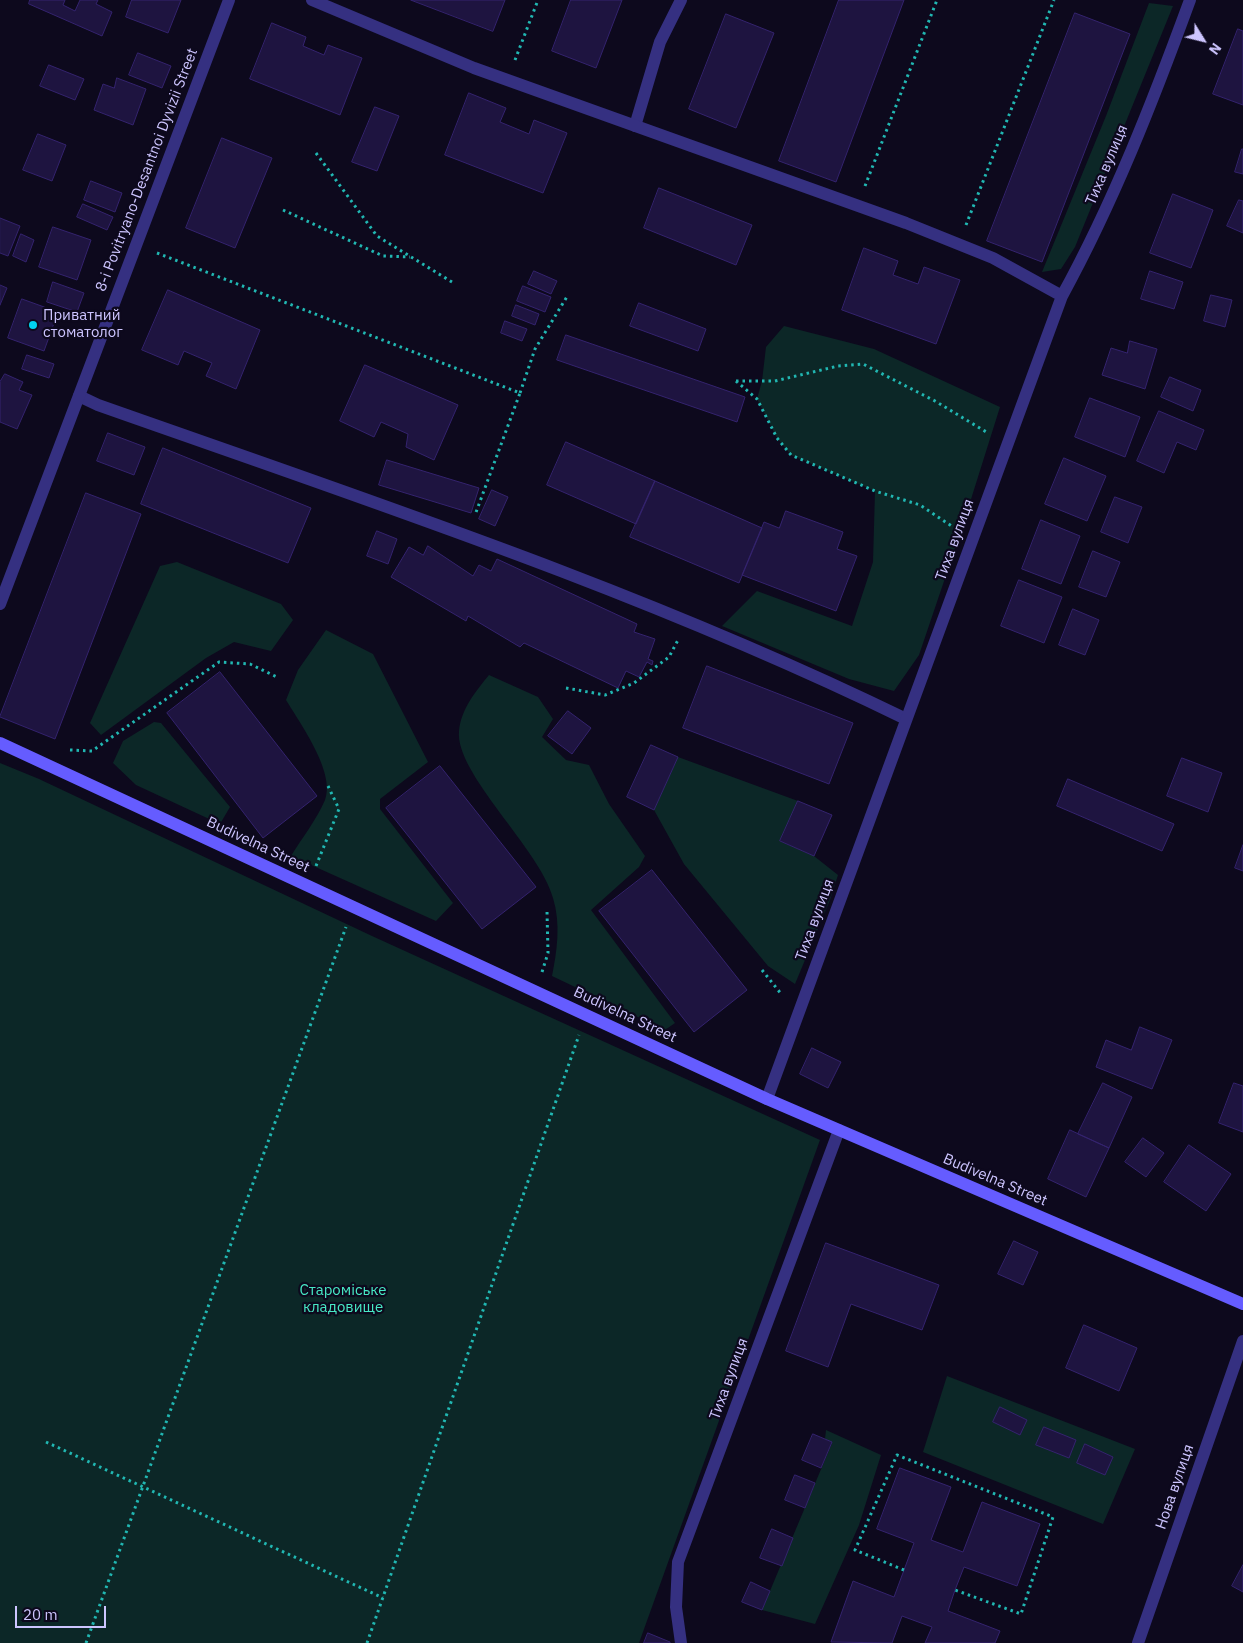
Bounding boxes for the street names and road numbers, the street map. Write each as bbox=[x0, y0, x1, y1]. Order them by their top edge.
street label: 8-i Povitryano-Desantnoi Dyvizii Street bbox=[92, 46, 202, 294]
street label: Тиха вулиця bbox=[1082, 122, 1132, 208]
street label: Тиха вулиця bbox=[932, 497, 978, 583]
street label: Budivelna Street bbox=[204, 813, 312, 877]
street label: Тиха вулиця bbox=[792, 877, 838, 963]
street label: Budivelna Street bbox=[571, 983, 679, 1047]
street label: Budivelna Street bbox=[940, 1150, 1050, 1210]
street label: Тиха вулиця bbox=[706, 1336, 752, 1422]
street label: Нова вулиця bbox=[1152, 1442, 1198, 1532]

